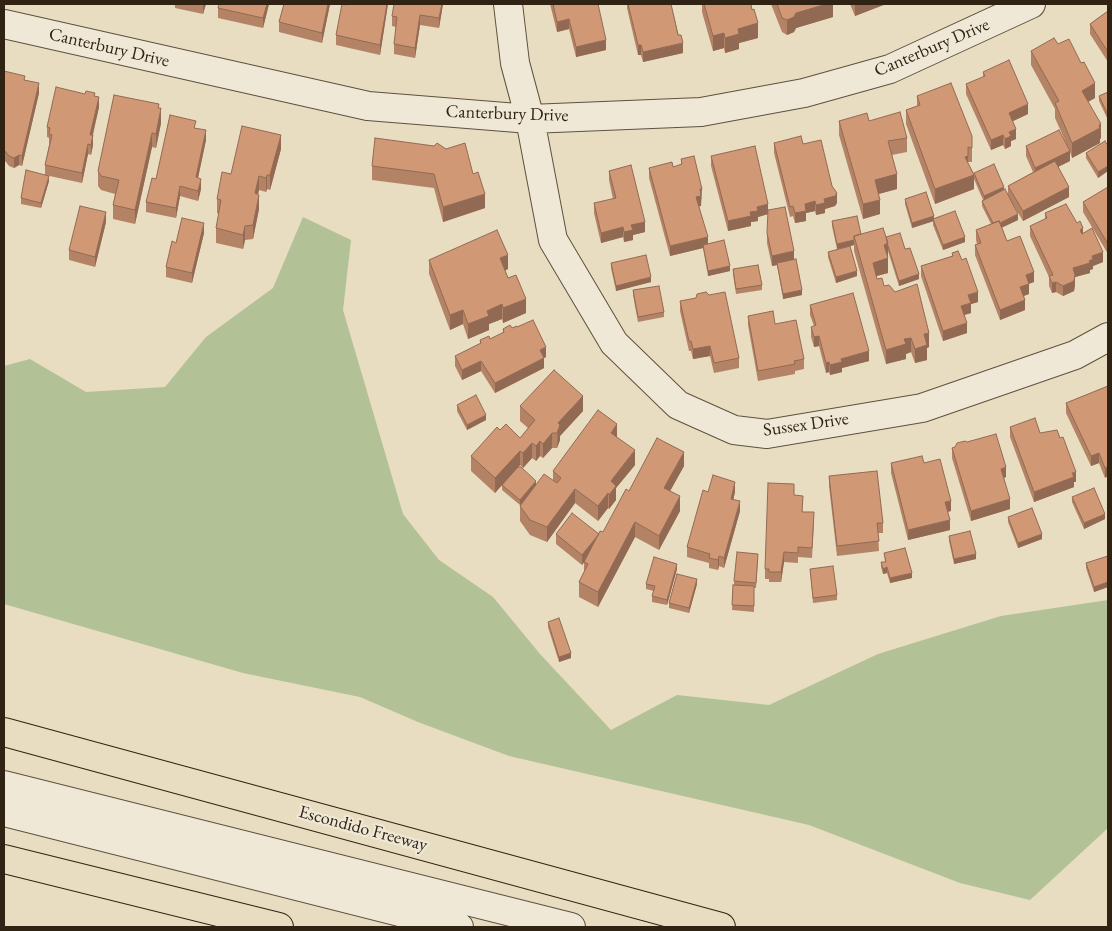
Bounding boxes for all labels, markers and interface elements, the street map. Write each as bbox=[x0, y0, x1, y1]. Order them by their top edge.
street label: Canterbury Drive bbox=[871, 14, 993, 82]
street label: Canterbury Drive bbox=[47, 24, 171, 72]
street label: Canterbury Drive bbox=[445, 101, 569, 127]
street label: Sussex Drive bbox=[762, 408, 850, 442]
street label: Escondido Freeway bbox=[296, 801, 430, 857]

